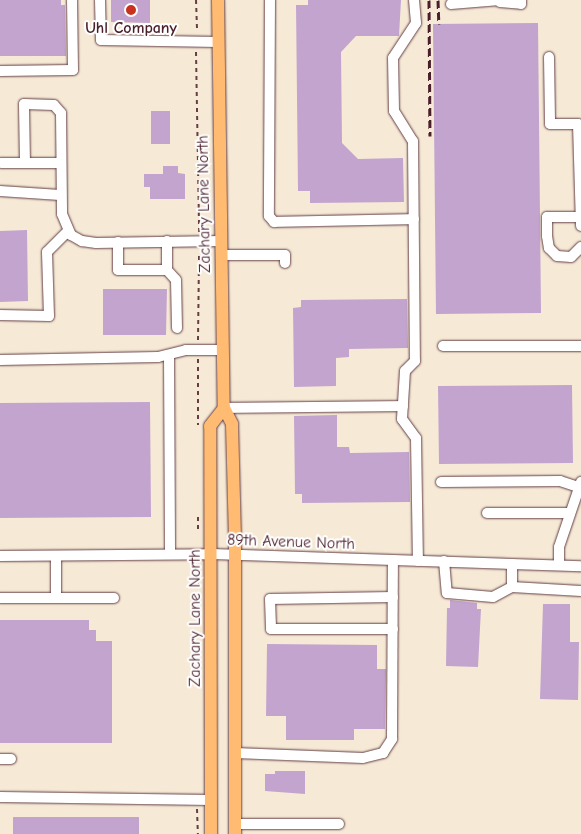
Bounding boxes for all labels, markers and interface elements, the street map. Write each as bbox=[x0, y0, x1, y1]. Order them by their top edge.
marker: Uhl Company bbox=[125, 4, 137, 16]
place label: Uhl Company bbox=[85, 18, 177, 38]
street label: Zachary Lane North bbox=[193, 135, 215, 273]
street label: 89th Avenue North bbox=[227, 530, 355, 554]
street label: Zachary Lane North bbox=[185, 549, 205, 687]

